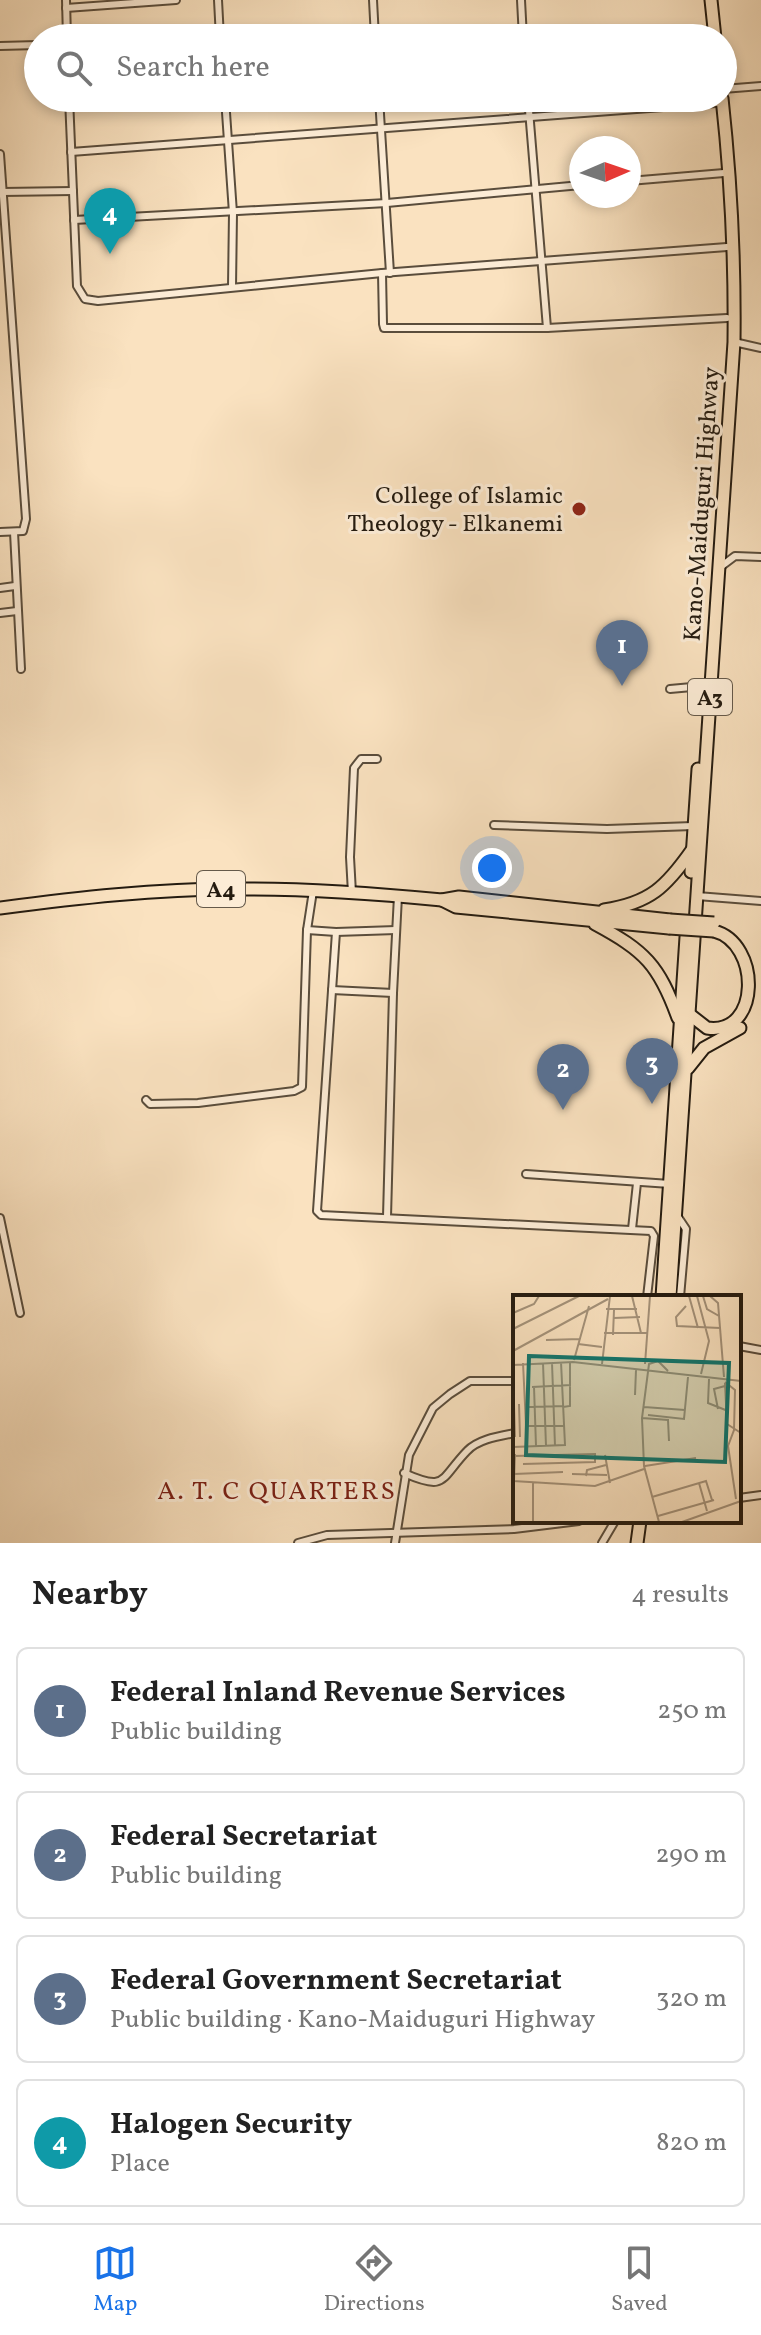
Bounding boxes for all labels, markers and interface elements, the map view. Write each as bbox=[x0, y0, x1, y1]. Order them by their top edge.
search box bbox=[24, 24, 737, 112]
icon: search bbox=[52, 46, 96, 90]
text: Search here bbox=[116, 47, 270, 89]
north arrow bbox=[569, 136, 641, 208]
pin: 4 bbox=[84, 188, 136, 254]
street label: Kano-Maiduguri Highway bbox=[676, 366, 730, 643]
place label: College of Islamic Theology - Elkanemi bbox=[347, 480, 563, 542]
marker: College of Islamic Theology - Elkanemi bbox=[570, 500, 588, 518]
pin: 1 bbox=[596, 620, 648, 686]
road number: A3 bbox=[688, 679, 732, 715]
your location bbox=[472, 848, 512, 888]
road number: A4 bbox=[197, 871, 245, 907]
pin: 3 bbox=[626, 1038, 678, 1104]
pin: 2 bbox=[537, 1044, 589, 1110]
inset map bbox=[513, 1295, 741, 1523]
district label: A. T. C QUARTERS bbox=[157, 1474, 397, 1510]
text: Nearby bbox=[32, 1572, 148, 1619]
text: 4 results bbox=[631, 1577, 729, 1613]
text: Federal Inland Revenue Services bbox=[110, 1672, 566, 1714]
text: 1 bbox=[55, 1693, 65, 1729]
text: 250 m bbox=[657, 1693, 727, 1729]
text: Public building bbox=[110, 1714, 282, 1750]
text: Federal Secretariat bbox=[110, 1816, 377, 1858]
text: 2 bbox=[53, 1837, 67, 1873]
text: 290 m bbox=[655, 1837, 727, 1873]
text: Public building bbox=[110, 1858, 282, 1894]
text: Federal Government Secretariat bbox=[110, 1960, 562, 2002]
text: 3 bbox=[53, 1981, 67, 2017]
text: 320 m bbox=[656, 1981, 727, 2017]
text: Public building · Kano-Maiduguri Highway bbox=[110, 2002, 595, 2038]
text: Halogen Security bbox=[110, 2104, 352, 2146]
text: 4 bbox=[52, 2125, 68, 2161]
text: 820 m bbox=[656, 2125, 727, 2161]
text: Place bbox=[110, 2146, 170, 2182]
tab: Map bbox=[93, 2241, 137, 2320]
tab: Directions bbox=[324, 2241, 425, 2320]
tab: Saved bbox=[611, 2241, 668, 2320]

